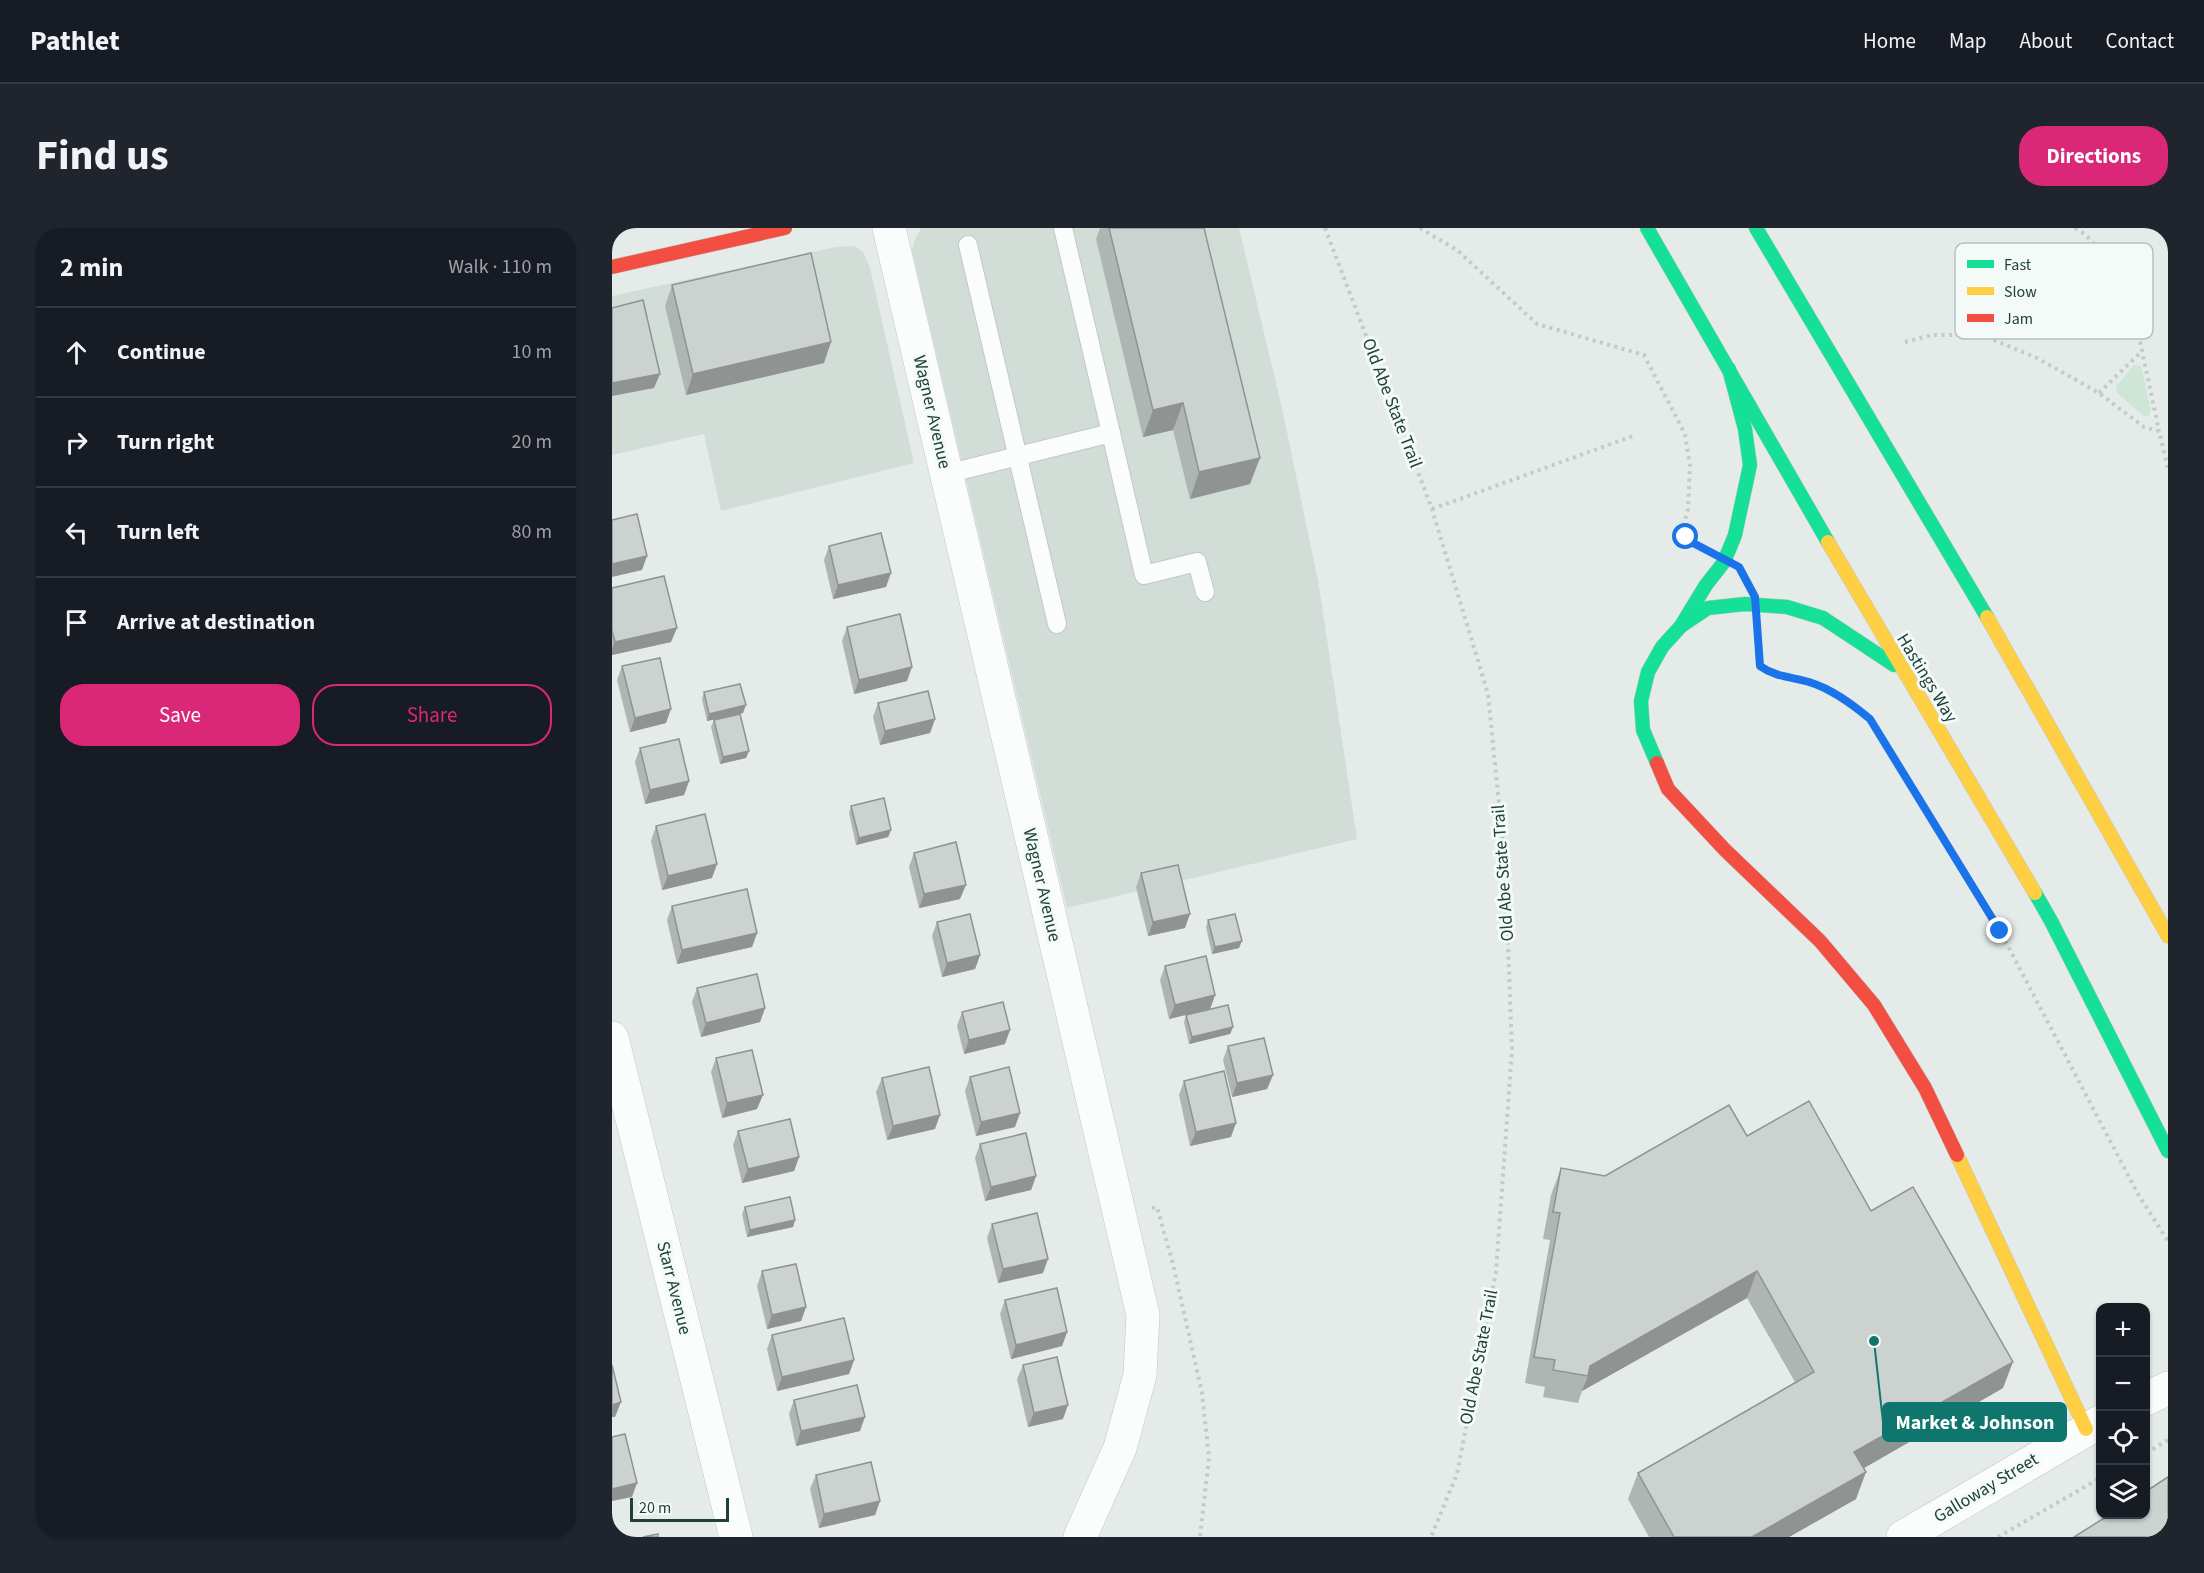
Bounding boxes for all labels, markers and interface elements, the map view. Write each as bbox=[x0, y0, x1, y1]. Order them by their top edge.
text: Pathlet bbox=[30, 21, 120, 61]
text: Home bbox=[1863, 26, 1916, 56]
text: Map bbox=[1949, 26, 1987, 56]
text: About bbox=[2020, 26, 2072, 56]
text: Contact bbox=[2105, 26, 2174, 56]
text: Find us bbox=[36, 126, 169, 186]
button: Directions bbox=[2019, 126, 2168, 186]
legend bbox=[1955, 243, 2153, 339]
text: 2 min bbox=[60, 249, 123, 286]
text: Walk · 110 m bbox=[448, 253, 552, 281]
text: Fast bbox=[2004, 254, 2032, 276]
text: Slow bbox=[2004, 281, 2037, 303]
text: Jam bbox=[2004, 308, 2033, 330]
street label: Old Abe State Trail bbox=[1356, 334, 1428, 472]
icon: ahead bbox=[60, 336, 93, 369]
text: Continue bbox=[117, 336, 206, 368]
text: 10 m bbox=[512, 338, 552, 366]
street label: Wagner Avenue bbox=[907, 353, 957, 471]
icon: right bbox=[60, 426, 93, 459]
text: Turn right bbox=[117, 426, 214, 458]
text: 20 m bbox=[512, 428, 552, 456]
icon: left bbox=[60, 516, 93, 549]
text: Turn left bbox=[117, 516, 199, 548]
text: 80 m bbox=[512, 518, 552, 546]
route start bbox=[1672, 523, 1698, 549]
icon: arrive bbox=[60, 606, 93, 639]
text: Arrive at destination bbox=[117, 606, 315, 638]
street label: Hastings Way bbox=[1891, 629, 1964, 728]
button: Save bbox=[60, 684, 300, 746]
button: Share bbox=[312, 684, 552, 746]
street label: Old Abe State Trail bbox=[1486, 804, 1520, 942]
street label: Wagner Avenue bbox=[1017, 826, 1067, 944]
route end bbox=[1986, 917, 2012, 943]
street label: Starr Avenue bbox=[650, 1239, 698, 1337]
street label: Old Abe State Trail bbox=[1454, 1287, 1504, 1427]
map controls bbox=[2096, 1303, 2150, 1519]
button: + bbox=[2096, 1303, 2150, 1357]
button: − bbox=[2096, 1357, 2150, 1411]
callout: Market & Johnson bbox=[1883, 1403, 2066, 1441]
text: Market & Johnson bbox=[1896, 1409, 2054, 1437]
button: locate bbox=[2096, 1411, 2150, 1465]
street label: Galloway Street bbox=[1929, 1447, 2043, 1529]
button: layers bbox=[2096, 1465, 2150, 1519]
scale bar bbox=[630, 1495, 729, 1522]
text: 20 m bbox=[639, 1497, 671, 1519]

